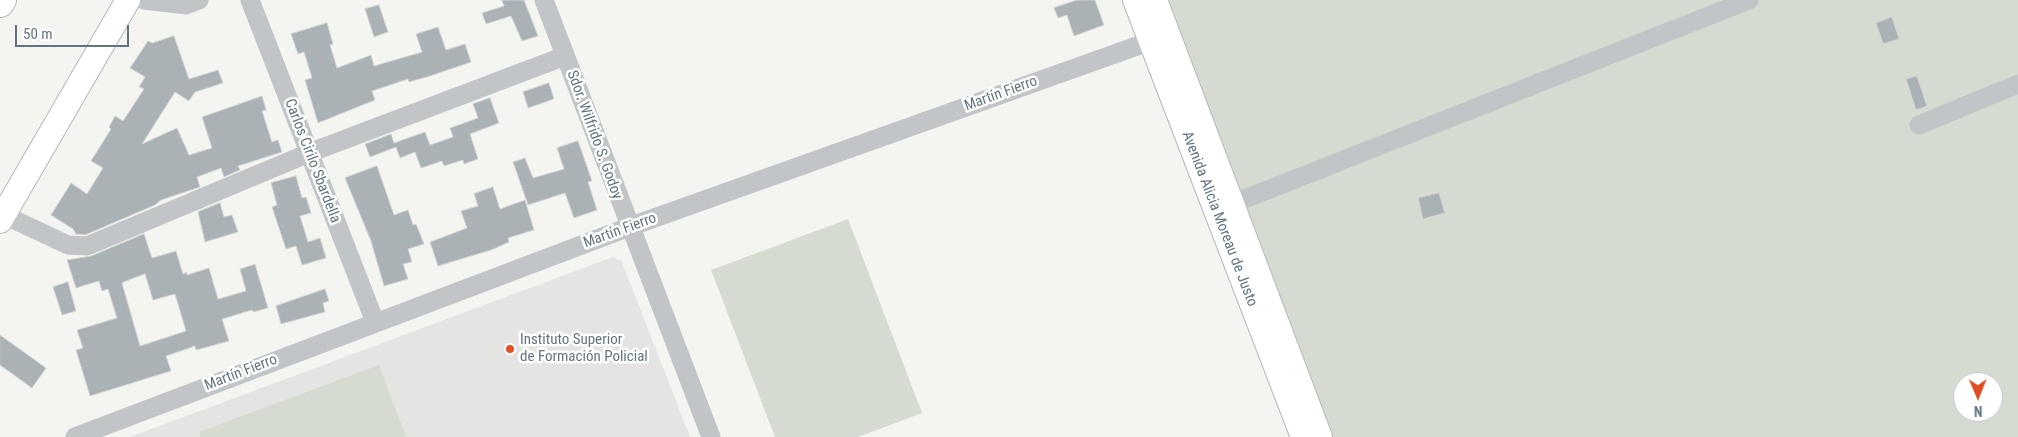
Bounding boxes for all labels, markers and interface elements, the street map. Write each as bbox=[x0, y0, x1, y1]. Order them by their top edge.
scale bar bbox=[18, 15, 131, 47]
text: 50 m bbox=[23, 25, 53, 43]
street label: Sdor. Wilfrido S. Godoy bbox=[562, 68, 626, 202]
street label: Martín Fierro bbox=[962, 72, 1040, 116]
street label: Carlos Cirilo Sbardella bbox=[280, 97, 344, 225]
street label: Avenida Alicia Moreau de Justo bbox=[1177, 129, 1261, 309]
street label: Martín Fierro bbox=[581, 209, 659, 253]
place label: Instituto Superior de Formación Policial bbox=[520, 331, 648, 366]
marker: Instituto Superior de Formación Policial bbox=[504, 343, 516, 355]
street label: Martín Fierro bbox=[202, 351, 280, 395]
north arrow bbox=[1953, 372, 2003, 422]
text: N bbox=[1974, 403, 1983, 419]

